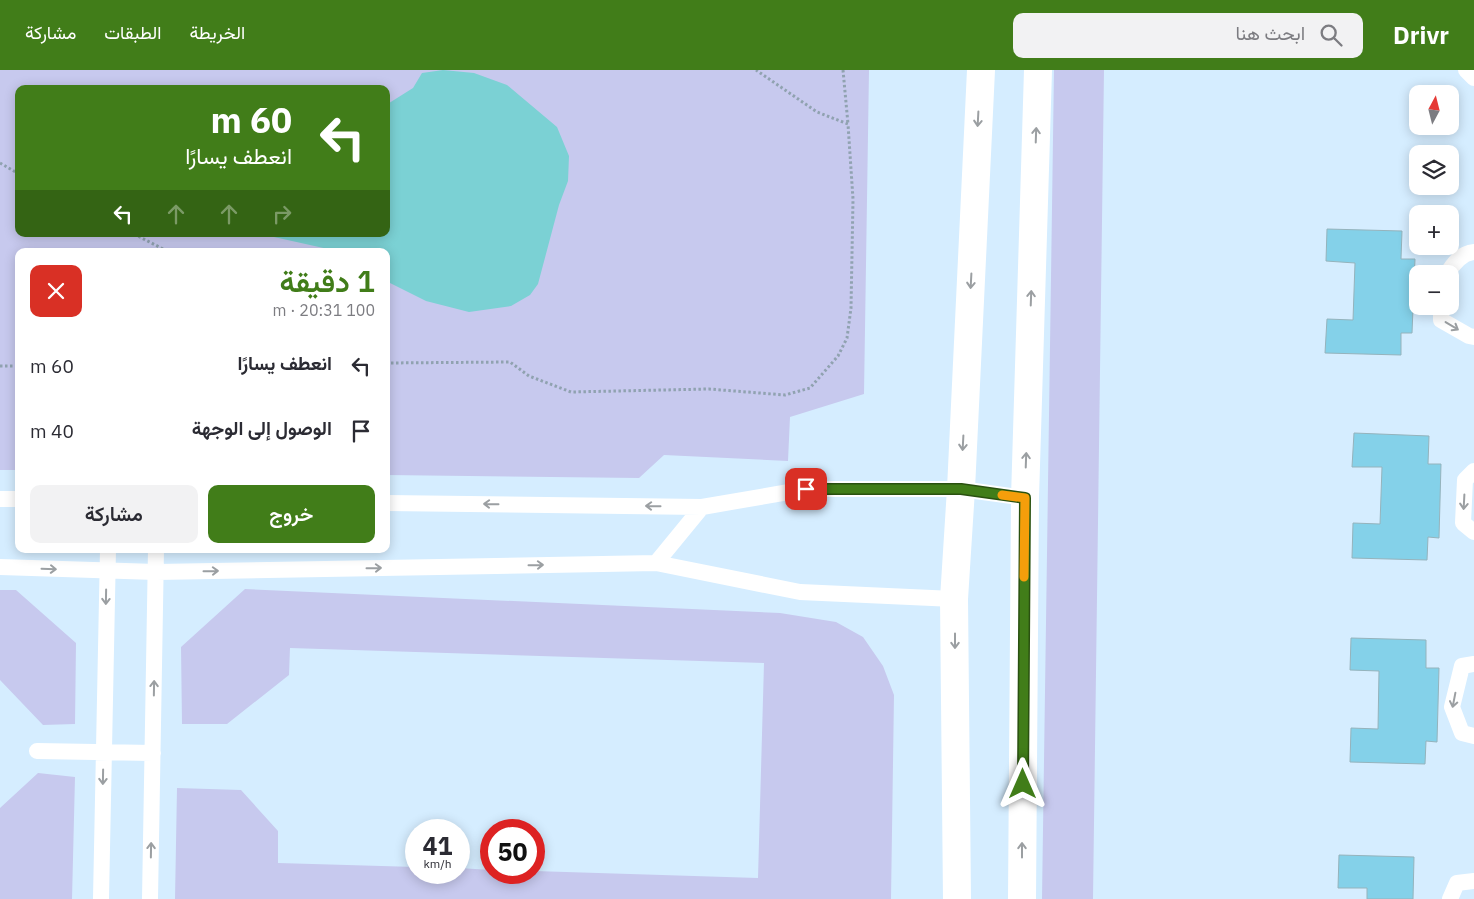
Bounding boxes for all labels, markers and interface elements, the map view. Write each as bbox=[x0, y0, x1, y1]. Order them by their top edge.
search box bbox=[1013, 13, 1363, 58]
text: Drivr bbox=[1393, 19, 1449, 51]
text: مشاركة bbox=[25, 21, 76, 44]
text: الطبقات bbox=[104, 21, 161, 44]
text: الخريطة bbox=[189, 21, 245, 44]
text: ابحث هنا bbox=[1235, 21, 1305, 45]
icon: search bbox=[1317, 21, 1345, 49]
north arrow bbox=[1409, 85, 1459, 135]
map controls bbox=[1409, 85, 1459, 315]
text: 60 m bbox=[210, 97, 292, 143]
icon: left bbox=[310, 105, 375, 170]
one-way arrow bbox=[974, 110, 983, 126]
one-way arrow bbox=[1031, 128, 1041, 144]
text: انعطف يسارًا bbox=[185, 141, 292, 170]
button: layers bbox=[1409, 145, 1459, 195]
icon: left bbox=[109, 200, 137, 228]
icon: ahead bbox=[162, 200, 190, 228]
icon: ahead bbox=[215, 200, 243, 228]
icon: right bbox=[268, 200, 296, 228]
button: + bbox=[1409, 205, 1459, 255]
text: 1 دقيقة bbox=[279, 261, 375, 300]
button: close bbox=[30, 265, 82, 317]
button: − bbox=[1409, 265, 1459, 315]
one-way arrow bbox=[966, 273, 975, 289]
one-way arrow bbox=[1026, 290, 1036, 306]
text: 100 m · 20:31 bbox=[273, 300, 375, 320]
one-way arrow bbox=[1444, 321, 1458, 331]
text: انعطف يسارًا bbox=[238, 351, 332, 375]
icon: left bbox=[347, 352, 375, 380]
text: 60 m bbox=[30, 354, 74, 378]
text: الوصول إلى الوجهة bbox=[192, 416, 332, 440]
icon: arrive bbox=[347, 417, 375, 445]
text: 40 m bbox=[30, 419, 74, 443]
one-way arrow bbox=[959, 435, 968, 451]
one-way arrow bbox=[1021, 453, 1031, 469]
pin bbox=[785, 468, 827, 510]
icon: arrive bbox=[792, 475, 820, 503]
button: مشاركة bbox=[30, 485, 198, 543]
button: خروج bbox=[208, 485, 375, 543]
one-way arrow bbox=[1460, 494, 1469, 510]
one-way arrow bbox=[483, 499, 499, 509]
one-way arrow bbox=[645, 501, 662, 511]
one-way arrow bbox=[528, 560, 544, 570]
one-way arrow bbox=[365, 563, 381, 573]
one-way arrow bbox=[40, 564, 56, 574]
one-way arrow bbox=[202, 566, 219, 576]
one-way arrow bbox=[101, 589, 111, 605]
one-way arrow bbox=[950, 632, 960, 648]
one-way arrow bbox=[149, 680, 159, 696]
one-way arrow bbox=[1449, 692, 1458, 708]
position arrow bbox=[996, 757, 1048, 809]
one-way arrow bbox=[98, 769, 108, 785]
speed limit sign: 50 bbox=[480, 819, 545, 884]
text: 41 bbox=[422, 829, 453, 862]
one-way arrow bbox=[146, 843, 156, 859]
one-way arrow bbox=[1017, 843, 1027, 859]
text: km/h bbox=[423, 856, 452, 871]

